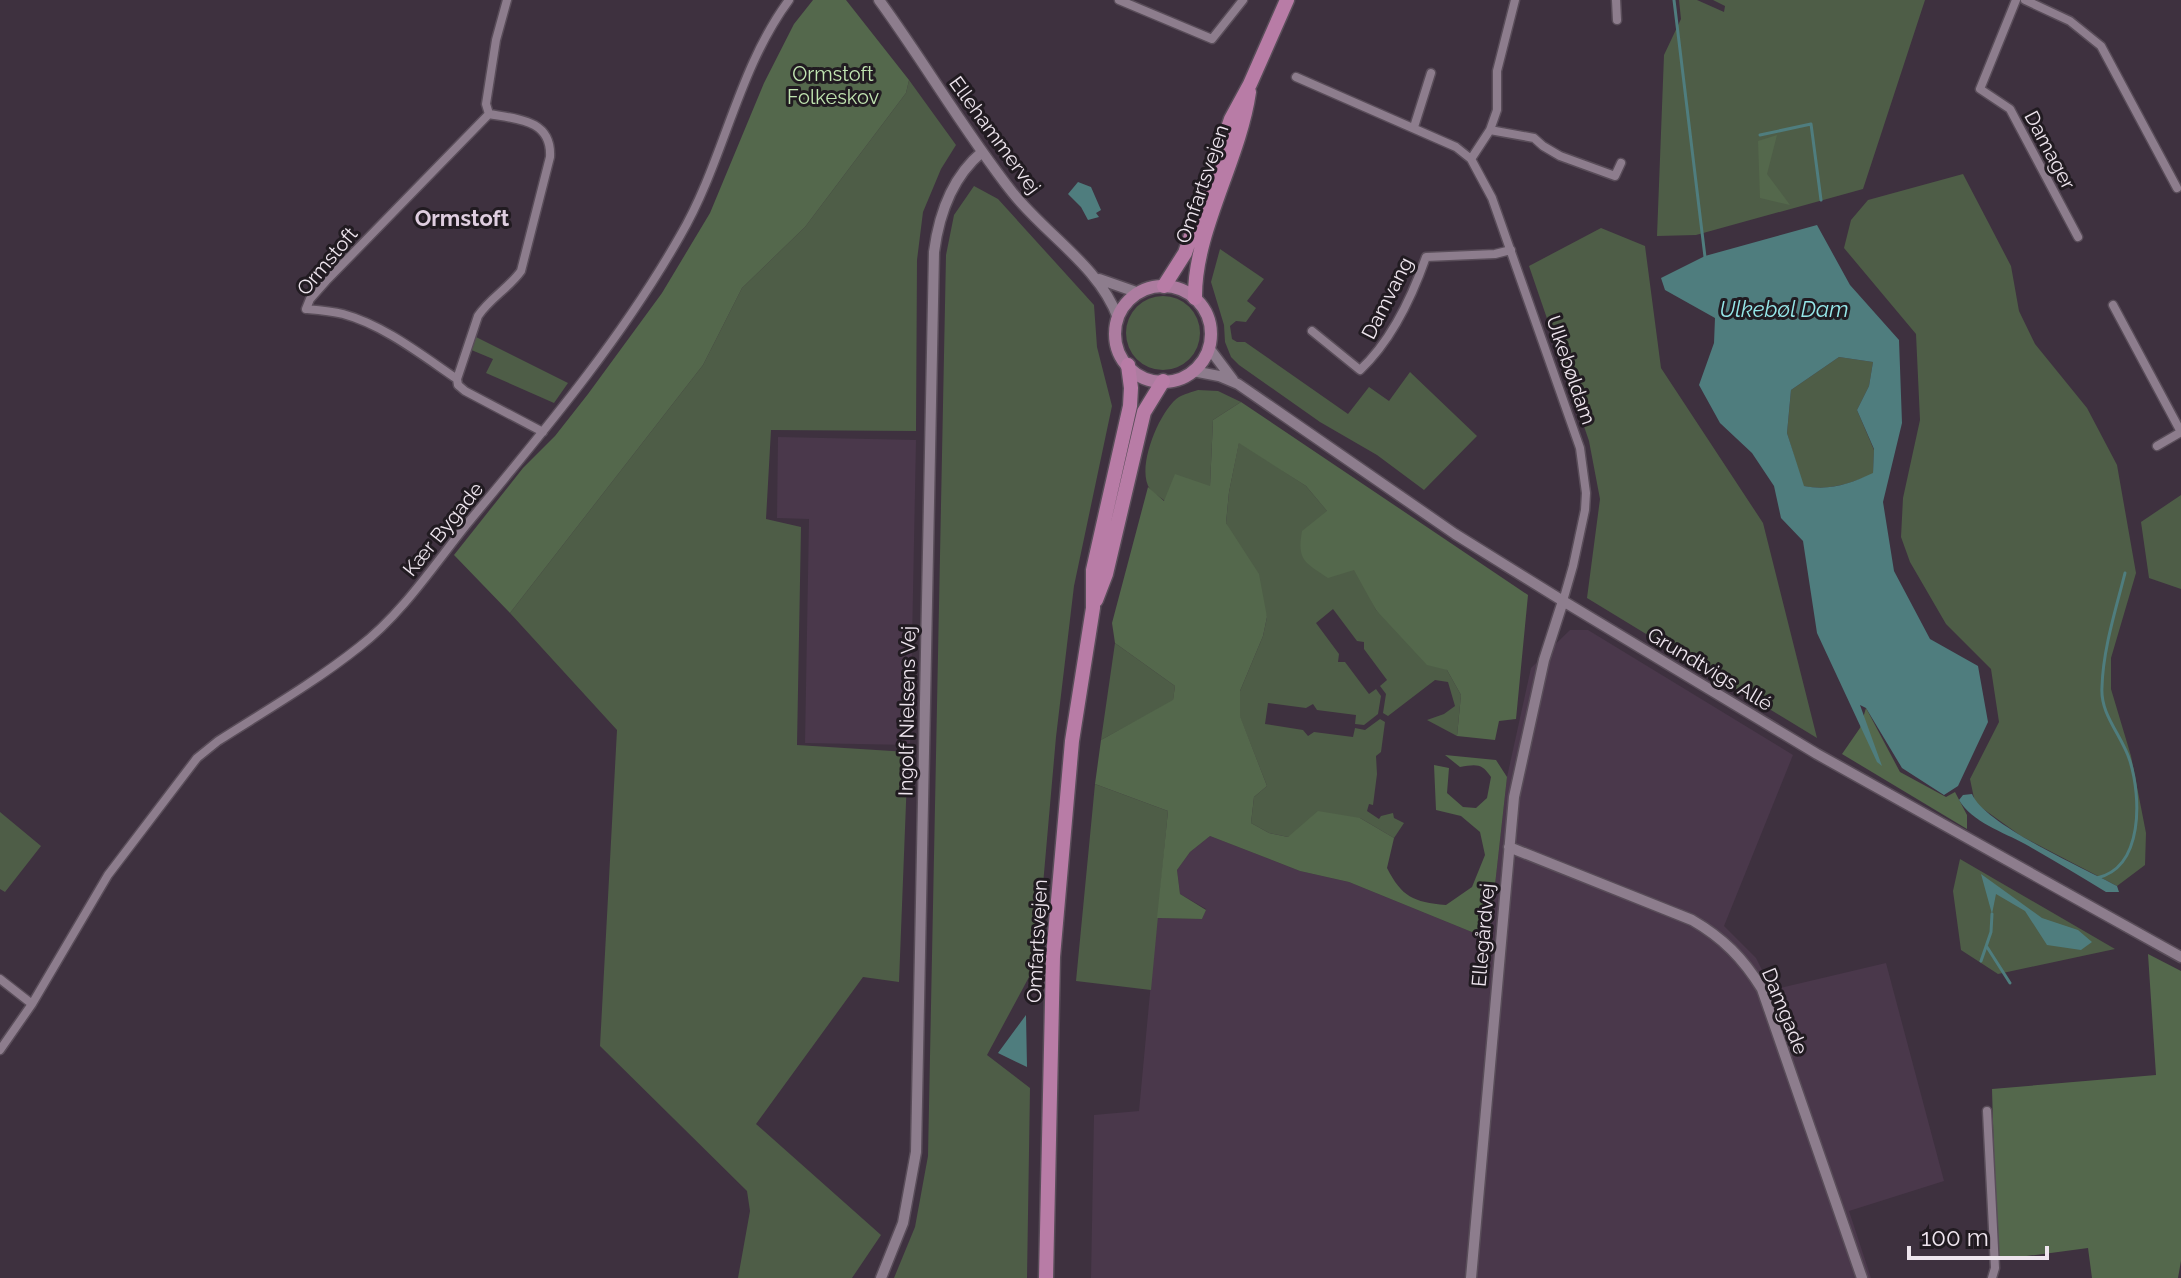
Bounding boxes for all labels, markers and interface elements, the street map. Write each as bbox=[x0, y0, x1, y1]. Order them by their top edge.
park label: Ormstoft Folkeskov bbox=[787, 62, 879, 109]
street label: Ellehammervej bbox=[944, 72, 1046, 198]
street label: Damager bbox=[2019, 107, 2081, 193]
street label: Omfartsvejen bbox=[1171, 122, 1233, 246]
district label: Ormstoft bbox=[415, 205, 510, 231]
street label: Ormstoft bbox=[292, 222, 363, 300]
street label: Damvang bbox=[1356, 253, 1418, 343]
water label: Ulkebøl Dam bbox=[1719, 296, 1849, 322]
street label: Ulkebøldam bbox=[1541, 312, 1601, 428]
street label: Kær Bygade bbox=[398, 477, 488, 581]
street label: Grundtvigs Allé bbox=[1643, 622, 1777, 716]
street label: Ingolf Nielsens Vej bbox=[894, 626, 920, 796]
street label: Omfartsvejen bbox=[1022, 879, 1052, 1003]
street label: Ellegårdvej bbox=[1467, 882, 1499, 988]
street label: Damgade bbox=[1757, 964, 1813, 1058]
scale bar bbox=[1909, 1210, 2047, 1260]
text: 100 m bbox=[1921, 1223, 1989, 1252]

